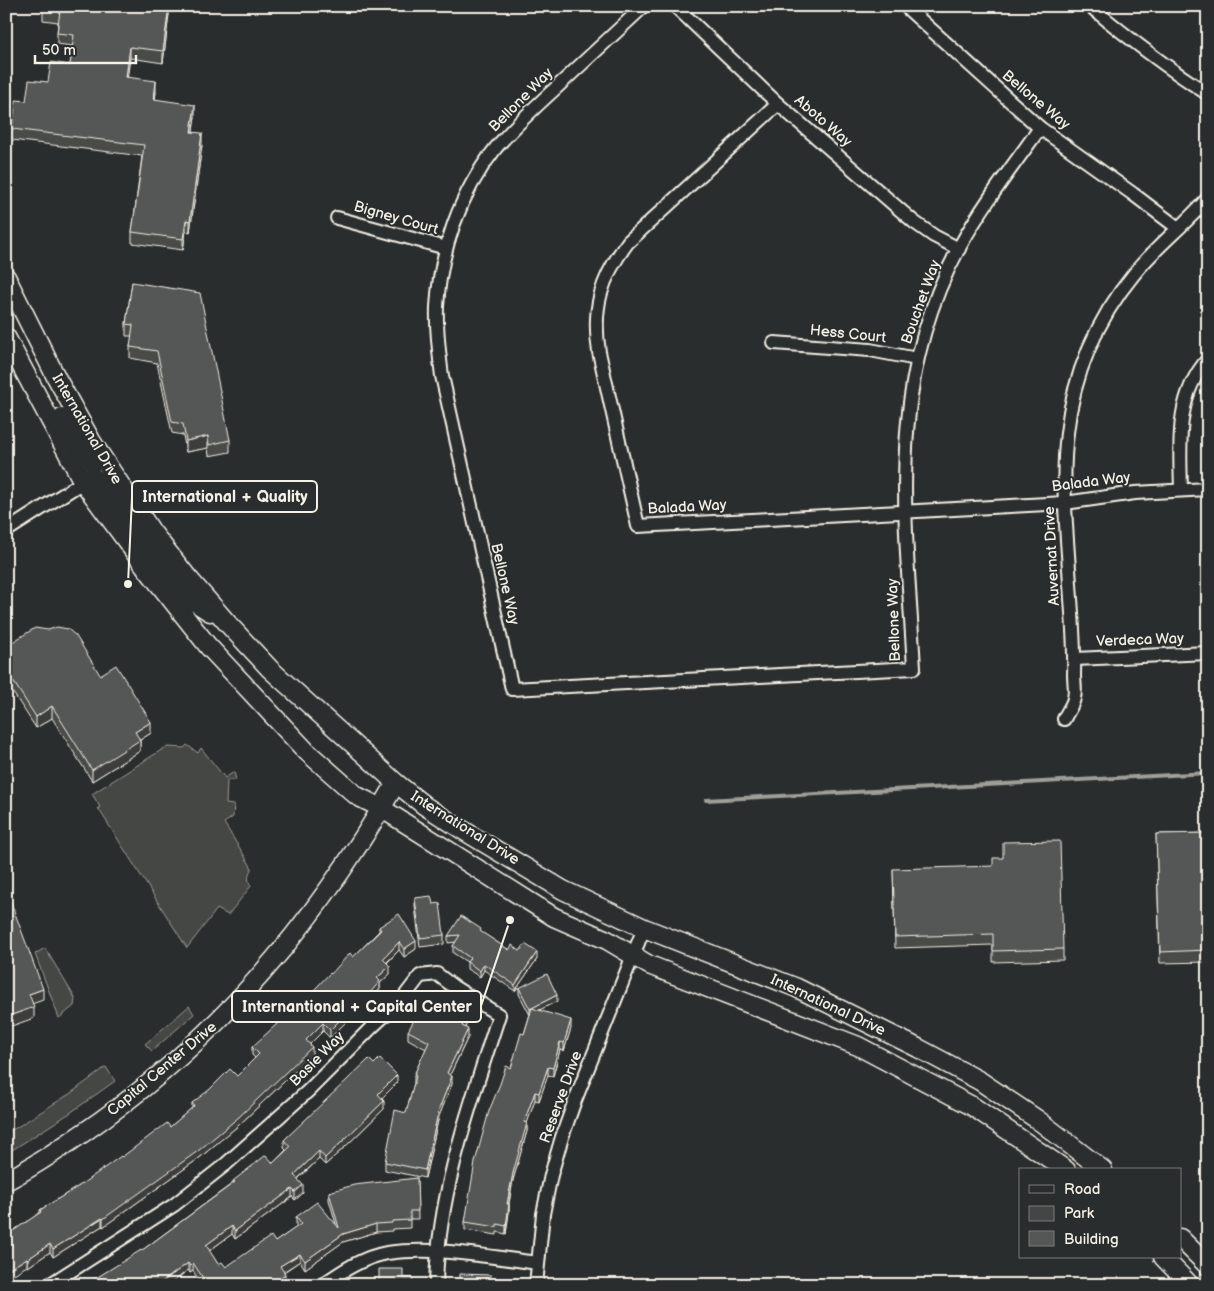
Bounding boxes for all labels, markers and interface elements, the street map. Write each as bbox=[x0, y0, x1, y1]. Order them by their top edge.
scale bar bbox=[35, 32, 136, 64]
text: 50 m bbox=[42, 41, 76, 60]
street label: Bellone Way bbox=[485, 64, 557, 136]
street label: Bellone Way bbox=[998, 66, 1074, 134]
street label: Aboto Way bbox=[790, 91, 856, 151]
street label: Bigney Court bbox=[352, 197, 441, 239]
street label: Bouchet Way bbox=[897, 257, 945, 347]
street label: Hess Court bbox=[809, 321, 887, 347]
street label: International Drive bbox=[48, 370, 126, 488]
street label: Balada Way bbox=[1051, 468, 1132, 496]
callout: International + Quality bbox=[132, 481, 317, 512]
text: International + Quality bbox=[142, 488, 308, 507]
street label: Balada Way bbox=[647, 495, 727, 519]
street label: Auvernat Drive bbox=[1040, 506, 1064, 606]
street label: Bellone Way bbox=[486, 541, 524, 627]
street label: Bellone Way bbox=[883, 578, 905, 662]
street label: Verdeca Way bbox=[1096, 629, 1184, 651]
street label: International Drive bbox=[407, 787, 523, 869]
street label: International Drive bbox=[767, 970, 889, 1040]
callout: Internantional + Capital Center bbox=[232, 991, 481, 1022]
text: Internantional + Capital Center bbox=[242, 998, 473, 1017]
street label: Capital Center Drive bbox=[103, 1018, 221, 1120]
street label: Basie Way bbox=[285, 1027, 349, 1091]
street label: Reserve Drive bbox=[536, 1048, 586, 1146]
legend bbox=[1019, 1168, 1182, 1258]
text: Road bbox=[1064, 1180, 1100, 1199]
text: Park bbox=[1064, 1204, 1095, 1223]
text: Building bbox=[1064, 1230, 1119, 1249]

